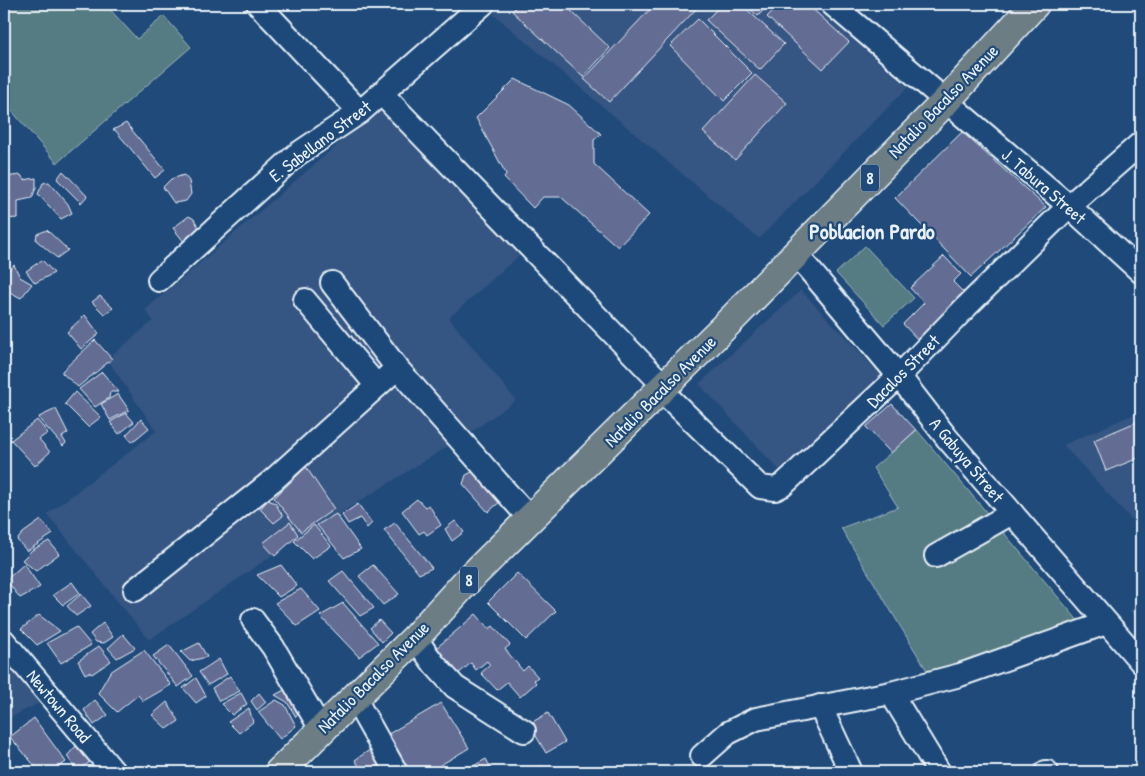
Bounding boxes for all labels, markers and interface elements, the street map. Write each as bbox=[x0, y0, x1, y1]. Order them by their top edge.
street label: Natalio Bacalso Avenue bbox=[882, 39, 1004, 163]
street label: E. Sabellano Street bbox=[264, 94, 377, 188]
street label: J. Tabura Street bbox=[996, 142, 1092, 230]
road number: 8 bbox=[861, 164, 879, 192]
district label: Poblacion Pardo bbox=[809, 216, 935, 246]
street label: Dacalos Street bbox=[861, 328, 946, 413]
street label: Natalio Bacalso Avenue bbox=[598, 329, 722, 453]
street label: A Gabuya Street bbox=[924, 412, 1011, 508]
road number: 8 bbox=[460, 566, 478, 594]
street label: Natalio Bacalso Avenue bbox=[311, 615, 435, 739]
street label: Newtown Road bbox=[21, 664, 97, 748]

